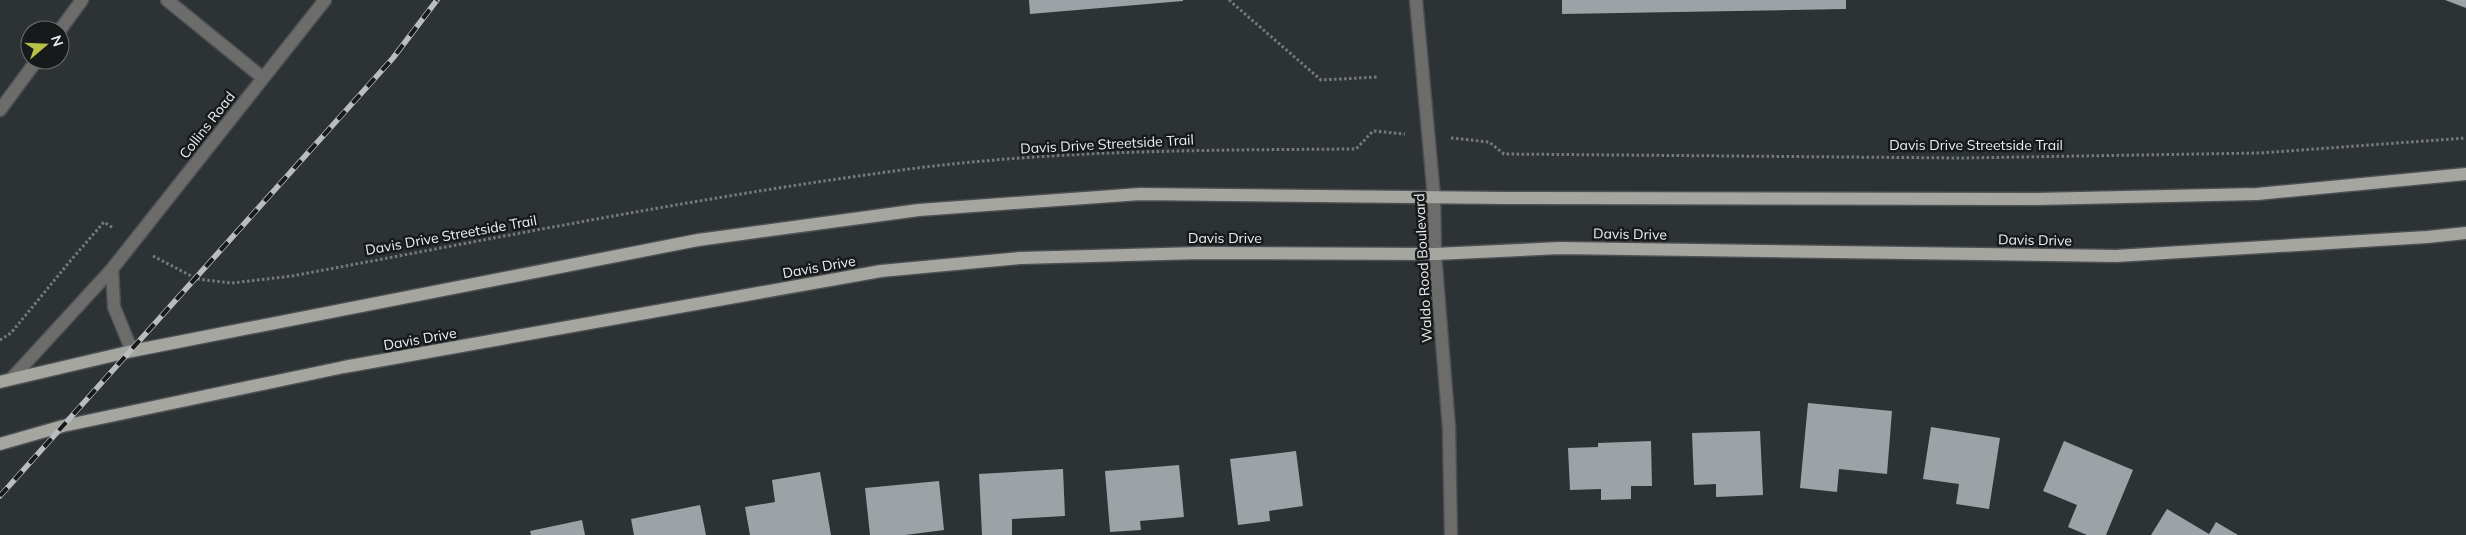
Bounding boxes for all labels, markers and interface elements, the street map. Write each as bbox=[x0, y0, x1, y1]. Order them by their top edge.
north arrow bbox=[20, 20, 70, 70]
text: N bbox=[47, 33, 68, 49]
street label: Collins Road bbox=[175, 88, 239, 162]
street label: Davis Drive Streetside Trail bbox=[1020, 130, 1194, 158]
street label: Davis Drive Streetside Trail bbox=[1889, 136, 2063, 154]
street label: Waldo Rood Boulevard bbox=[1410, 193, 1436, 343]
street label: Davis Drive Streetside Trail bbox=[364, 211, 538, 259]
street label: Davis Drive bbox=[1593, 224, 1667, 244]
street label: Davis Drive bbox=[1188, 229, 1262, 247]
street label: Davis Drive bbox=[1998, 230, 2072, 250]
street label: Davis Drive bbox=[781, 252, 857, 282]
street label: Davis Drive bbox=[382, 324, 458, 354]

